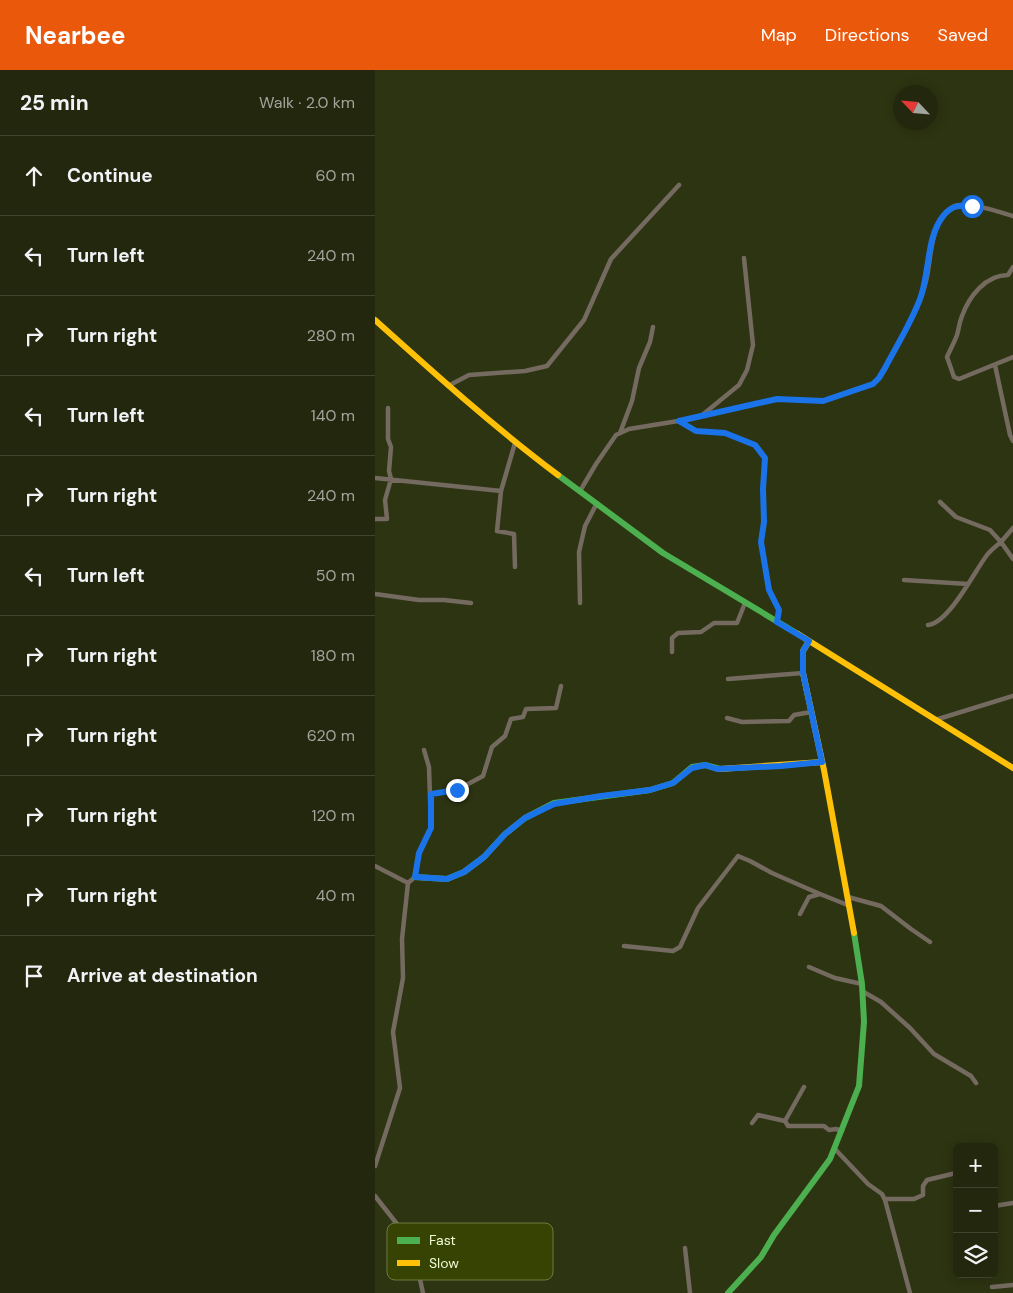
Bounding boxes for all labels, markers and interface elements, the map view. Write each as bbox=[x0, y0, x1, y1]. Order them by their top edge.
text: Nearbee bbox=[25, 20, 125, 51]
text: Map bbox=[761, 23, 797, 47]
text: Directions bbox=[825, 23, 910, 47]
text: Saved bbox=[938, 23, 988, 47]
north arrow bbox=[893, 85, 938, 130]
text: 25 min bbox=[20, 89, 89, 117]
text: Walk · 2.0 km bbox=[259, 92, 355, 113]
icon: ahead bbox=[20, 162, 48, 190]
text: Continue bbox=[67, 163, 153, 188]
text: 60 m bbox=[315, 165, 355, 186]
route start bbox=[961, 195, 984, 218]
icon: left bbox=[20, 242, 48, 270]
text: Turn left bbox=[67, 243, 145, 268]
text: 240 m bbox=[307, 245, 355, 266]
icon: right bbox=[20, 322, 48, 350]
text: Turn right bbox=[67, 323, 157, 348]
text: 280 m bbox=[307, 325, 355, 346]
icon: left bbox=[20, 402, 48, 430]
text: Turn left bbox=[67, 403, 145, 428]
text: 140 m bbox=[311, 405, 355, 426]
icon: right bbox=[20, 482, 48, 510]
text: Turn right bbox=[67, 483, 157, 508]
text: 240 m bbox=[307, 485, 355, 506]
icon: left bbox=[20, 562, 48, 590]
text: Turn left bbox=[67, 563, 145, 588]
text: 50 m bbox=[316, 565, 355, 586]
icon: right bbox=[20, 642, 48, 670]
text: Turn right bbox=[67, 643, 157, 668]
text: 180 m bbox=[311, 645, 355, 666]
icon: right bbox=[20, 722, 48, 750]
text: Turn right bbox=[67, 723, 157, 748]
text: 620 m bbox=[307, 725, 355, 746]
route end bbox=[446, 779, 469, 802]
icon: right bbox=[20, 802, 48, 830]
text: Turn right bbox=[67, 803, 157, 828]
text: 120 m bbox=[311, 805, 355, 826]
icon: right bbox=[20, 882, 48, 910]
text: Turn right bbox=[67, 883, 157, 908]
text: 40 m bbox=[316, 885, 355, 906]
icon: arrive bbox=[20, 962, 48, 990]
text: Arrive at destination bbox=[67, 963, 258, 988]
map controls bbox=[953, 1143, 998, 1278]
button: + bbox=[953, 1143, 998, 1188]
button: − bbox=[953, 1188, 998, 1233]
legend bbox=[387, 1223, 553, 1280]
text: Fast bbox=[429, 1231, 456, 1249]
button: layers bbox=[953, 1233, 998, 1278]
text: Slow bbox=[429, 1254, 459, 1272]

